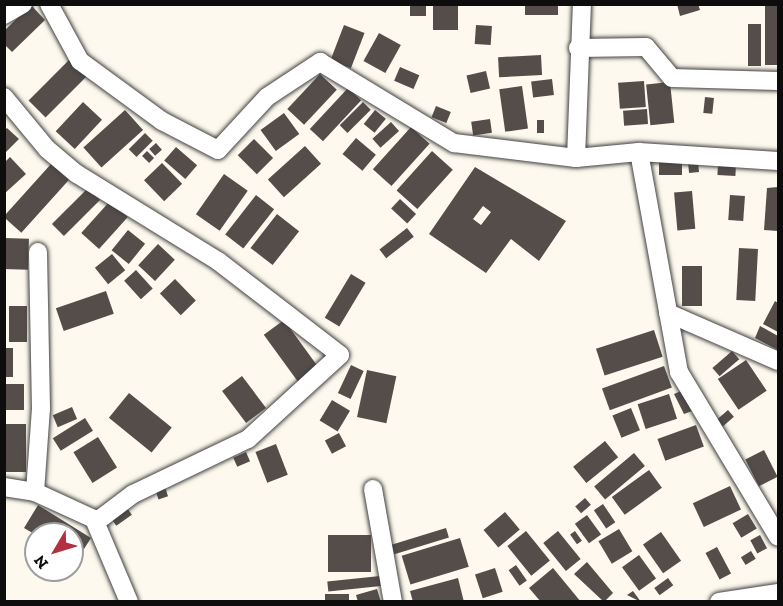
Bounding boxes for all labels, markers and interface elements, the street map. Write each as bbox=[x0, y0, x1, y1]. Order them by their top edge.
north arrow bbox=[24, 522, 84, 582]
text: N bbox=[30, 552, 52, 573]

